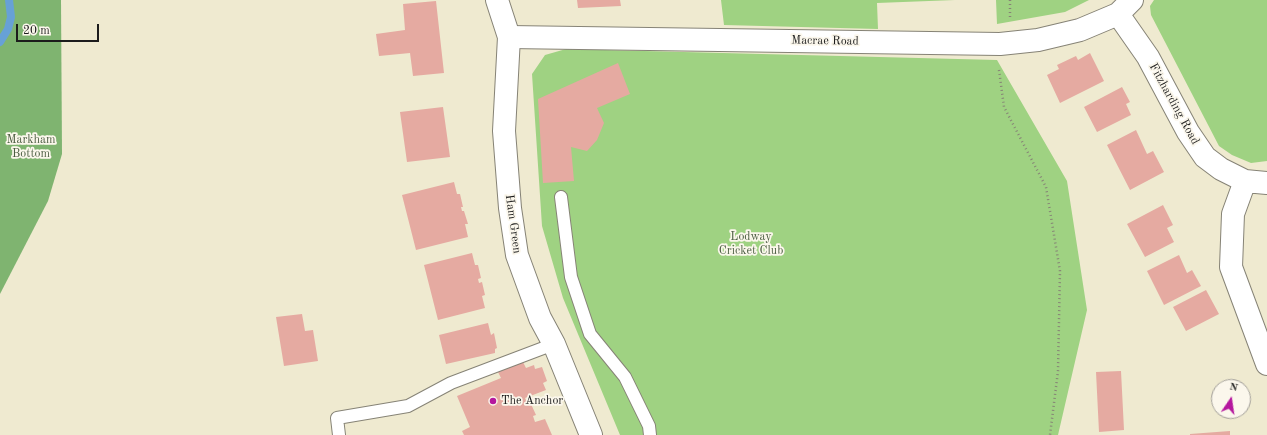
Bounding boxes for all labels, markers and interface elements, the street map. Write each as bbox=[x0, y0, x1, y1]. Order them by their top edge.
scale bar bbox=[18, 16, 101, 42]
text: 20 m bbox=[23, 25, 50, 37]
street label: Macrae Road bbox=[791, 33, 859, 49]
street label: Fitzharding Road bbox=[1146, 61, 1202, 147]
park label: Markham Bottom bbox=[6, 133, 56, 161]
street label: Ham Green bbox=[502, 194, 524, 254]
park label: Lodway Cricket Club bbox=[719, 230, 783, 258]
north arrow bbox=[1211, 379, 1251, 419]
text: N bbox=[1228, 381, 1239, 394]
place label: The Anchor bbox=[501, 394, 563, 408]
marker: The Anchor bbox=[488, 396, 498, 406]

